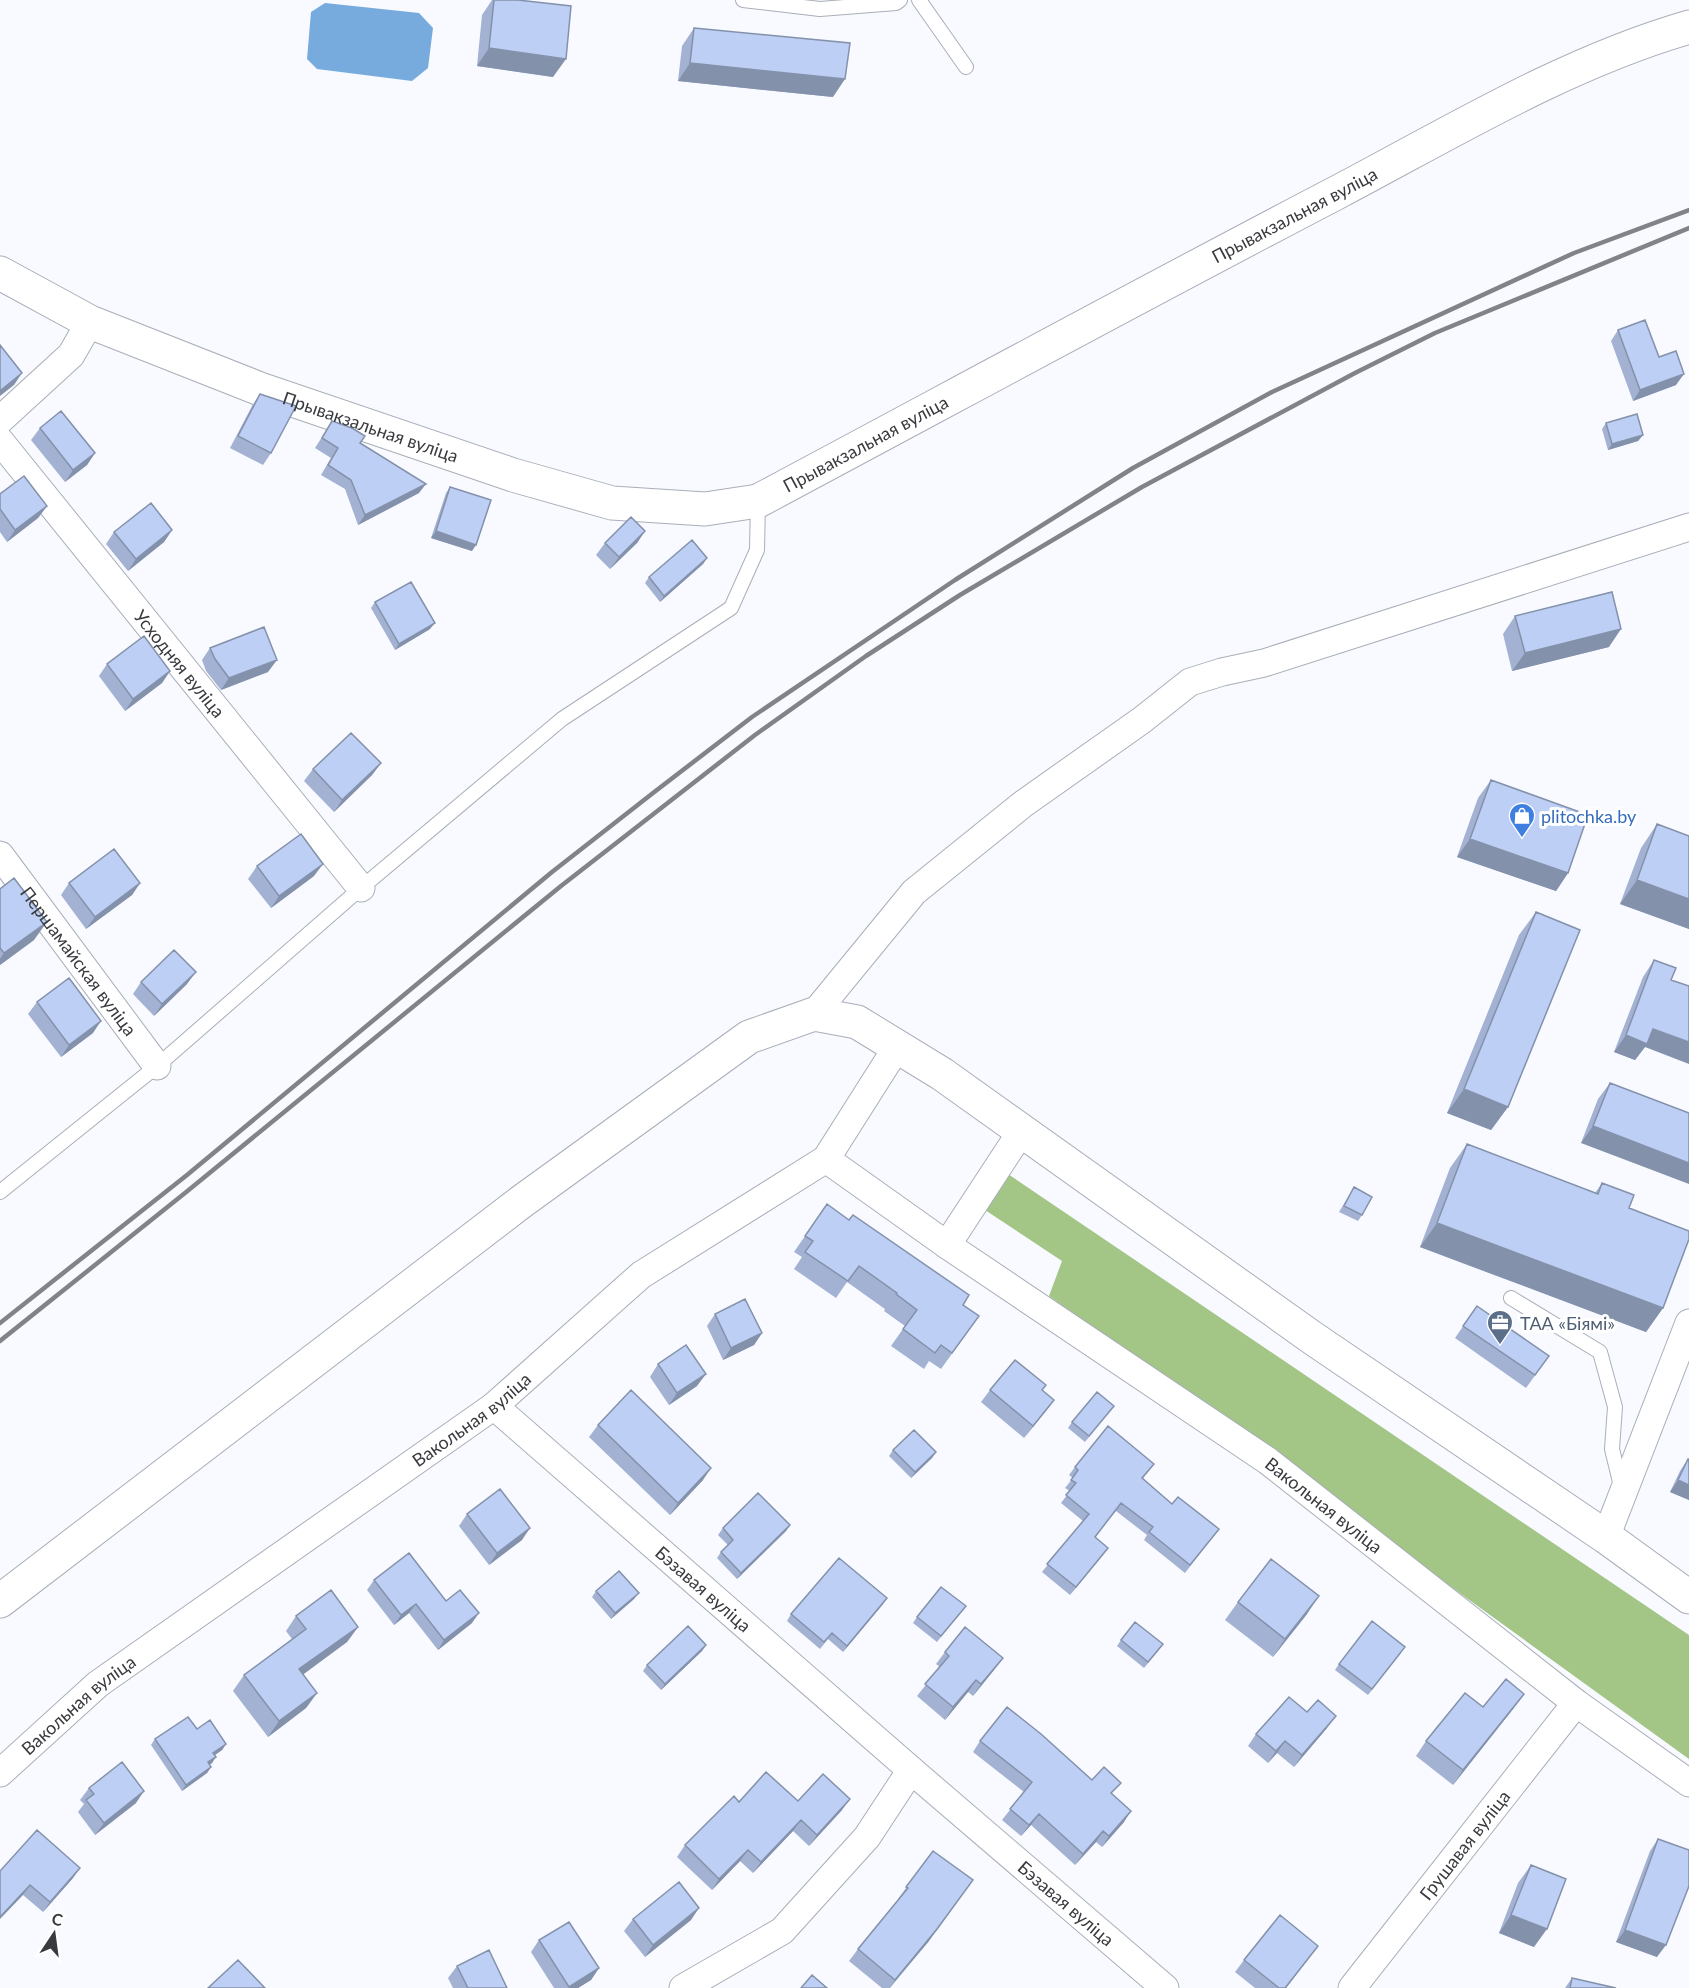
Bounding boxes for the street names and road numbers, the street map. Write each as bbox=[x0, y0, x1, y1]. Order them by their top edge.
street label: Прывакзальная вуліца bbox=[1208, 162, 1381, 267]
street label: Прывакзальная вуліца bbox=[280, 387, 461, 467]
street label: Прывакзальная вуліца bbox=[779, 390, 952, 497]
street label: Усходняя вуліца bbox=[130, 605, 230, 722]
street label: Першамайская вуліца bbox=[16, 882, 142, 1040]
street label: Вакольная вуліца bbox=[408, 1368, 535, 1471]
street label: Вакольная вуліца bbox=[1261, 1452, 1387, 1558]
street label: Бэзавая вуліца bbox=[651, 1541, 756, 1636]
street label: Вакольная вуліца bbox=[17, 1650, 140, 1759]
street label: Грушавая вуліца bbox=[1415, 1786, 1514, 1904]
street label: Бэзавая вуліца bbox=[1014, 1856, 1119, 1950]

